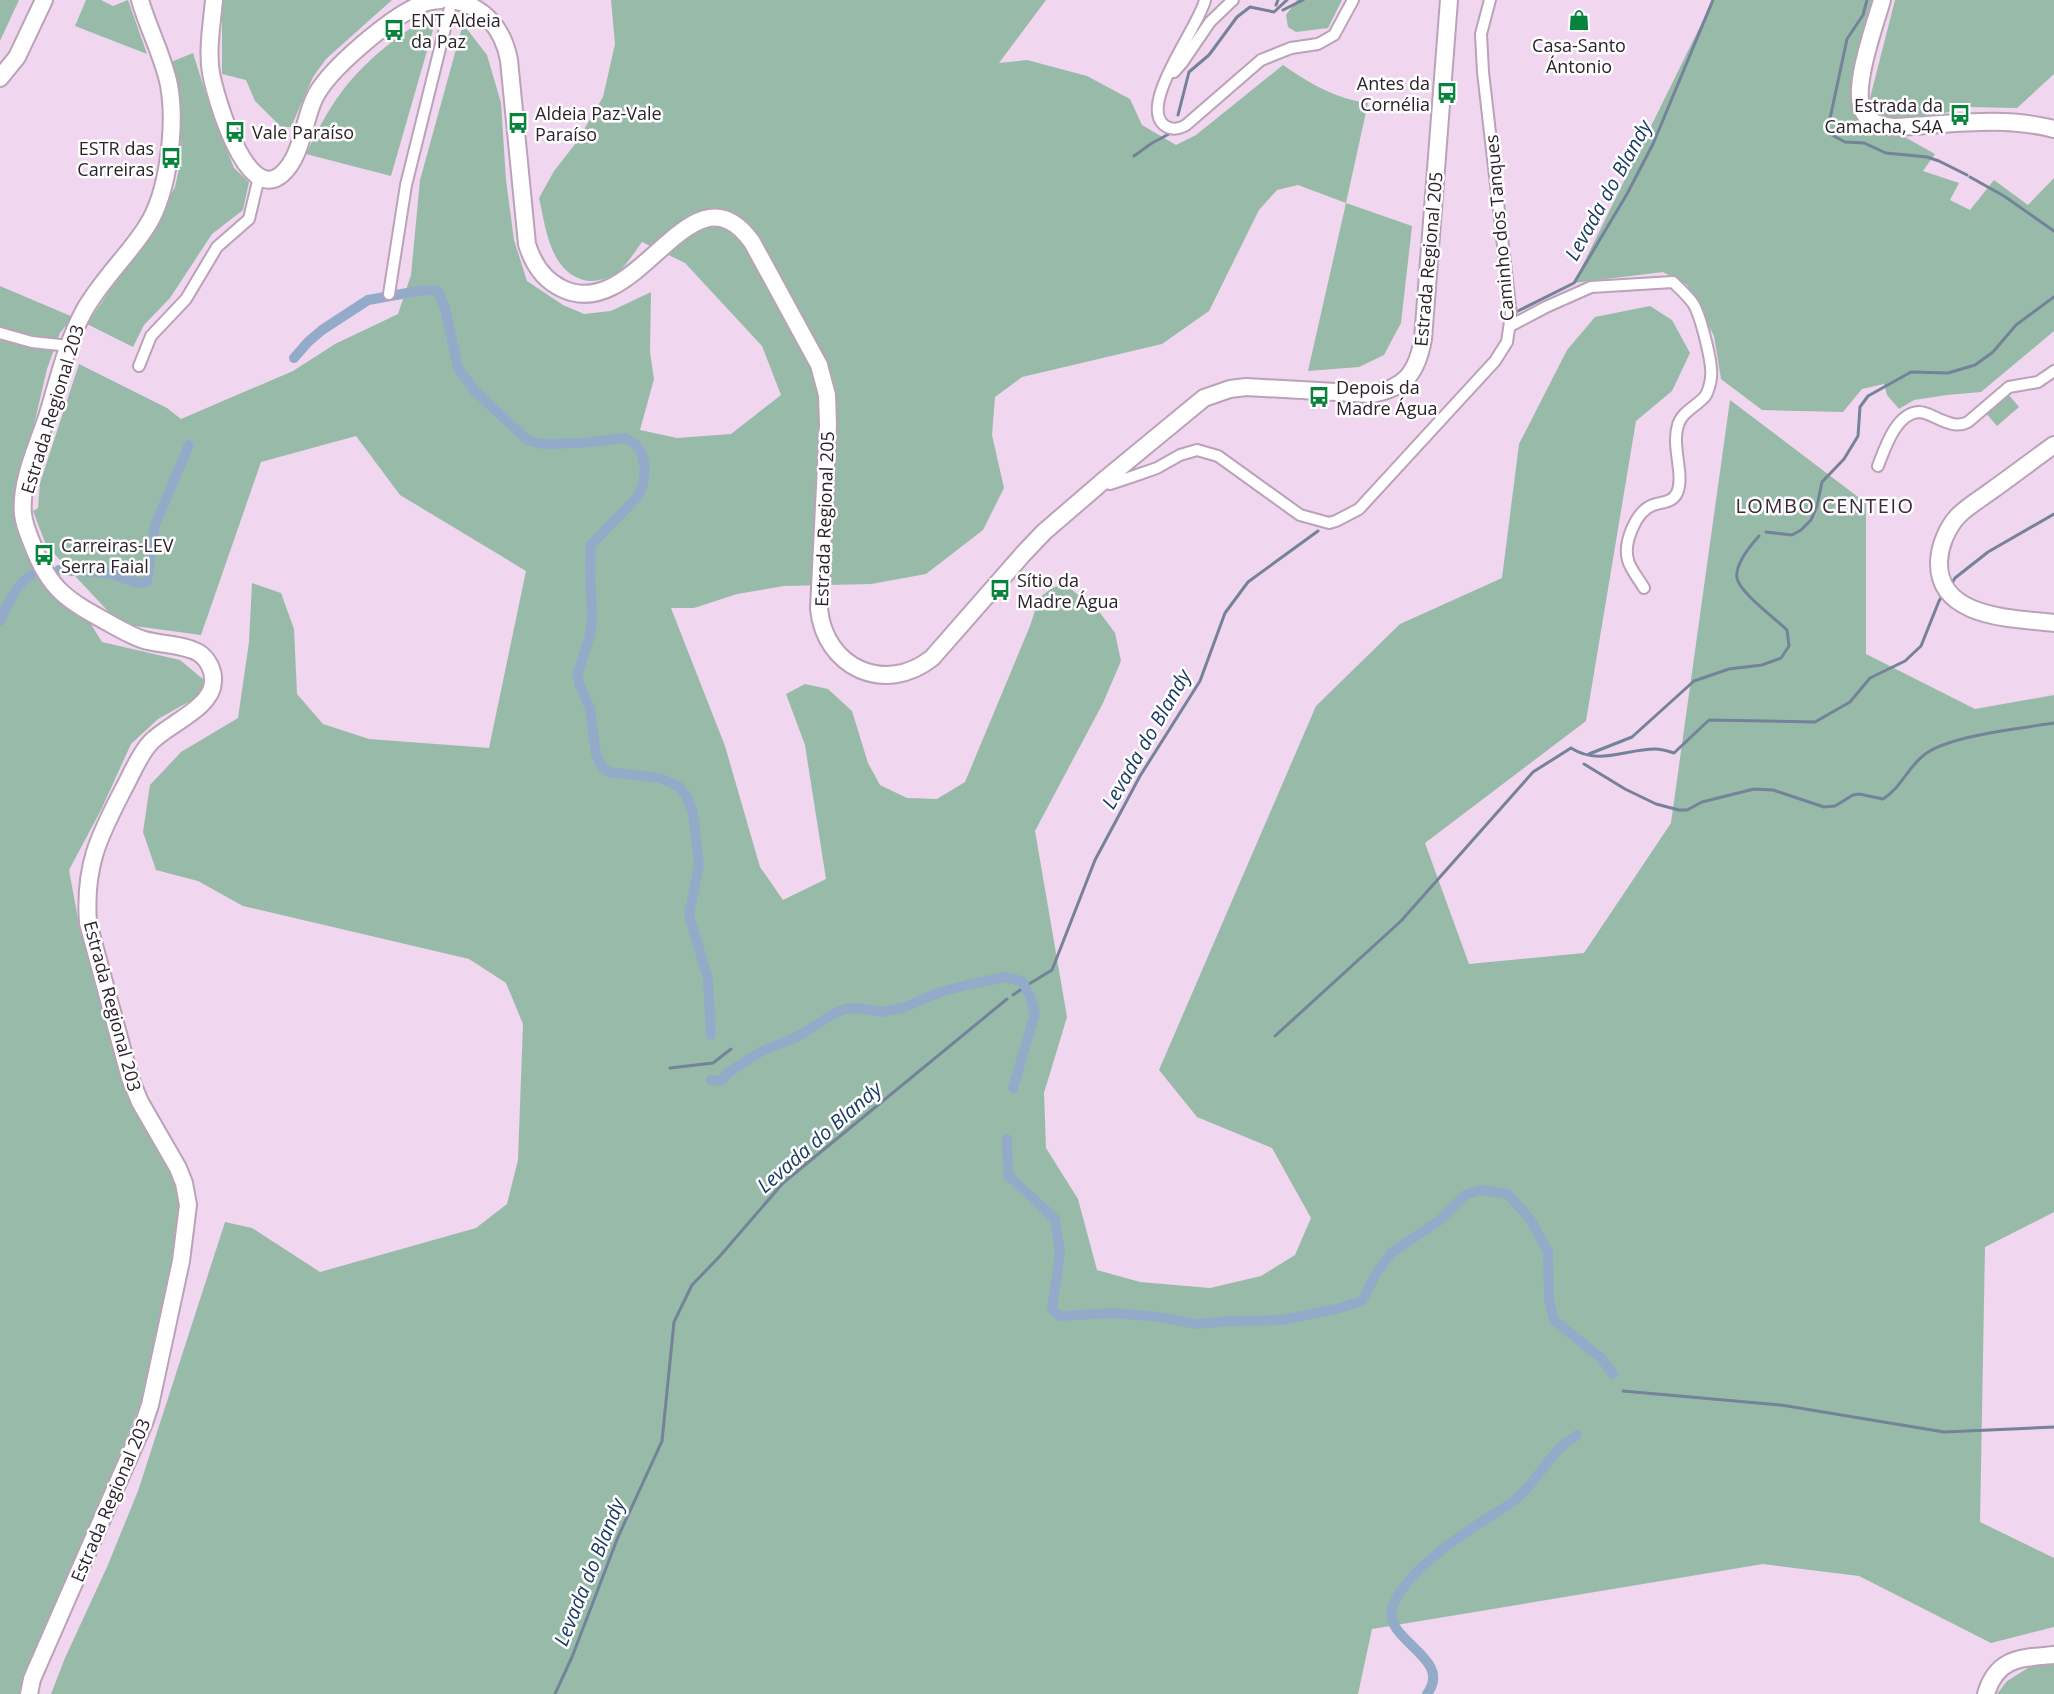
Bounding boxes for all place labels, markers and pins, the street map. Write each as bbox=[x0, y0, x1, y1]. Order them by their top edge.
place label: ENT Aldeia da Paz bbox=[411, 8, 501, 53]
shop icon: Casa-Santo Ántonio bbox=[1567, 8, 1591, 32]
bus stop icon: ENT Aldeia da Paz bbox=[382, 18, 406, 42]
place label: Casa-Santo Ántonio bbox=[1532, 33, 1626, 78]
place label: Antes da Cornélia bbox=[1357, 71, 1430, 116]
bus stop icon: Antes da Cornélia bbox=[1435, 81, 1459, 105]
place label: Estrada da Camacha, S4A bbox=[1824, 93, 1944, 138]
place label: Aldeia Paz-Vale Paraíso bbox=[535, 101, 662, 146]
bus stop icon: Estrada da Camacha, S4A bbox=[1948, 103, 1972, 127]
bus stop icon: Aldeia Paz-Vale Paraíso bbox=[506, 111, 530, 135]
bus stop icon: Vale Paraíso bbox=[223, 120, 247, 144]
place label: Vale Paraíso bbox=[252, 120, 354, 144]
place label: ESTR das Carreiras bbox=[77, 136, 154, 181]
bus stop icon: ESTR das Carreiras bbox=[159, 146, 183, 170]
place label: Depois da Madre Água bbox=[1336, 375, 1438, 420]
bus stop icon: Depois da Madre Água bbox=[1307, 385, 1331, 409]
place label: Carreiras-LEV Serra Faial bbox=[61, 533, 174, 578]
bus stop icon: Carreiras-LEV Serra Faial bbox=[32, 543, 56, 567]
place label: Sítio da Madre Água bbox=[1017, 568, 1119, 613]
bus stop icon: Sítio da Madre Água bbox=[988, 578, 1012, 602]

